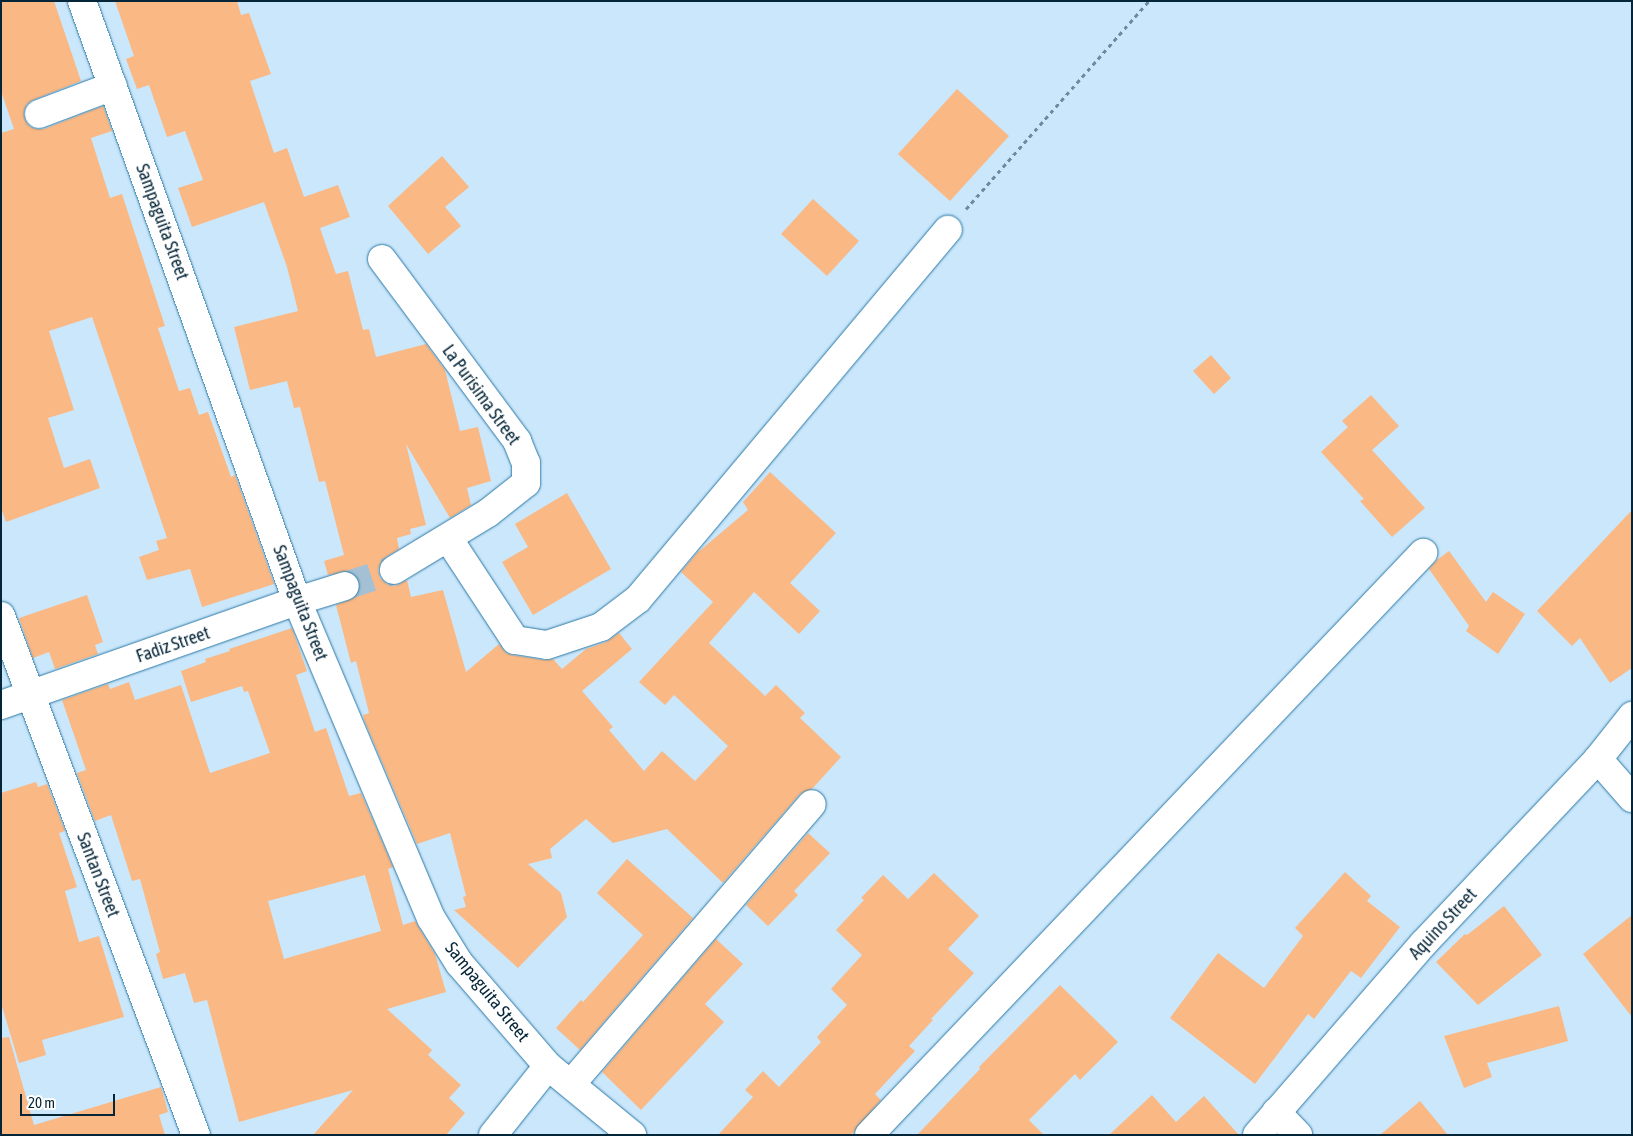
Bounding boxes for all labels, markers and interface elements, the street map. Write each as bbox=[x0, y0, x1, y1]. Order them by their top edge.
street label: Sampaguita Street bbox=[131, 161, 193, 283]
street label: La Purisima Street bbox=[437, 341, 525, 449]
street label: Sampaguita Street bbox=[268, 542, 332, 664]
street label: Fadiz Street bbox=[133, 622, 213, 668]
street label: Santan Street bbox=[72, 830, 124, 920]
street label: Aquino Street bbox=[1405, 884, 1481, 964]
street label: Sampaguita Street bbox=[440, 938, 534, 1046]
scale bar bbox=[22, 1084, 118, 1116]
text: 20 m bbox=[28, 1094, 55, 1111]

